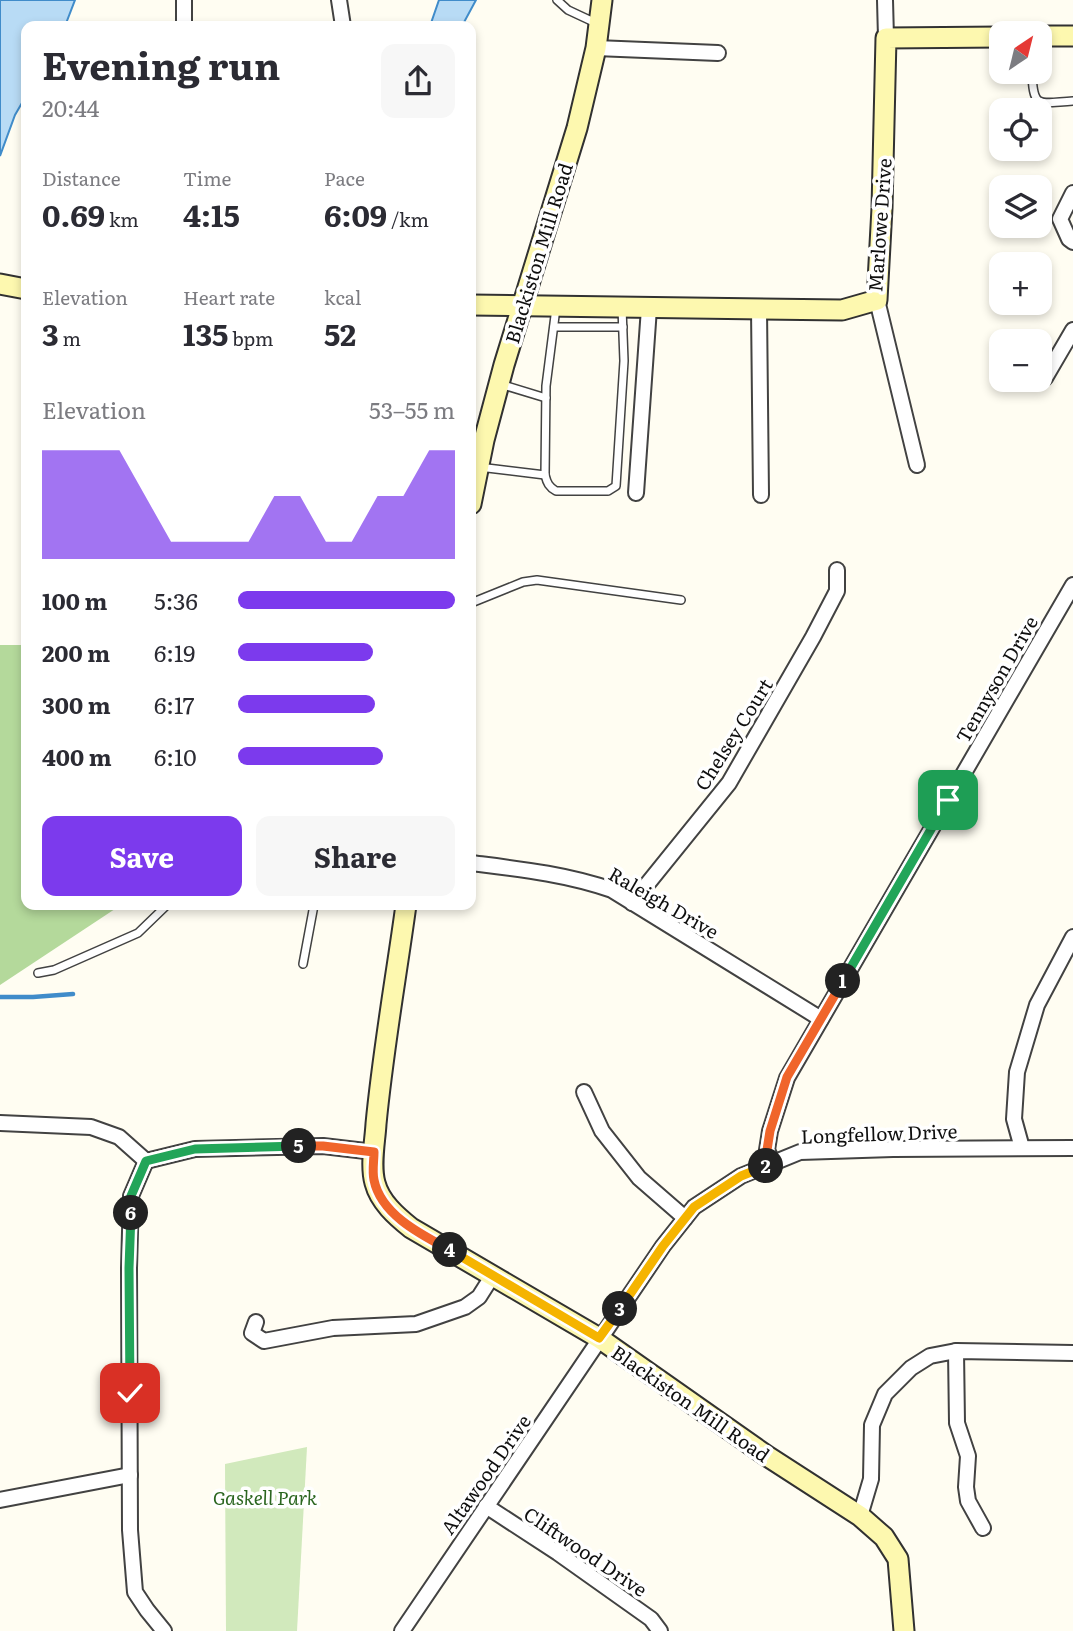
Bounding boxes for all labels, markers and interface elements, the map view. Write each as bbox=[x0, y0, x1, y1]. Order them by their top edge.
north arrow bbox=[989, 21, 1052, 84]
map controls bbox=[989, 21, 1052, 392]
text: Evening run bbox=[42, 35, 280, 92]
button: share bbox=[381, 44, 455, 118]
text: 20:44 bbox=[42, 90, 100, 124]
button: locate bbox=[989, 98, 1052, 161]
street label: Marlowe Drive bbox=[860, 157, 898, 293]
street label: Blackiston Mill Road bbox=[497, 159, 579, 347]
text: Distance bbox=[42, 164, 121, 192]
text: Time bbox=[183, 164, 231, 192]
text: Pace bbox=[324, 164, 365, 192]
button: layers bbox=[989, 175, 1052, 238]
text: 0.69 bbox=[42, 192, 105, 236]
text: 4:15 bbox=[183, 192, 240, 236]
text: 6:09 bbox=[324, 192, 387, 236]
text: km bbox=[105, 205, 139, 233]
text: /km bbox=[387, 205, 429, 233]
button: + bbox=[989, 252, 1052, 315]
text: Elevation bbox=[42, 283, 128, 311]
text: Heart rate bbox=[183, 283, 275, 311]
text: kcal bbox=[324, 283, 361, 311]
text: 3 bbox=[42, 311, 59, 355]
text: 135 bbox=[183, 311, 228, 355]
text: 52 bbox=[324, 311, 356, 355]
text: m bbox=[59, 324, 81, 352]
text: bpm bbox=[228, 324, 273, 352]
button: − bbox=[989, 329, 1052, 392]
text: Elevation bbox=[42, 392, 146, 426]
text: 53–55 m bbox=[369, 392, 455, 426]
text: 100 m bbox=[42, 583, 107, 617]
text: 5:36 bbox=[154, 583, 198, 617]
street label: Tennyson Drive bbox=[948, 610, 1044, 748]
text: 200 m bbox=[42, 635, 110, 669]
text: 6:19 bbox=[154, 635, 195, 669]
street label: Chelsey Court bbox=[687, 672, 779, 795]
text: 300 m bbox=[42, 687, 111, 721]
text: 6:17 bbox=[154, 687, 194, 721]
text: 400 m bbox=[42, 739, 112, 773]
text: 6:10 bbox=[154, 739, 197, 773]
pin bbox=[918, 770, 978, 830]
icon: arrive bbox=[929, 781, 967, 819]
button: Save bbox=[42, 816, 242, 896]
button: Share bbox=[256, 816, 455, 896]
street label: Raleigh Drive bbox=[604, 859, 724, 945]
pin: 1 bbox=[826, 964, 860, 998]
text: 1 bbox=[839, 966, 846, 994]
street label: Longfellow Drive bbox=[800, 1116, 958, 1150]
pin: 5 bbox=[282, 1128, 316, 1164]
text: 5 bbox=[293, 1131, 304, 1159]
pin: 2 bbox=[748, 1148, 784, 1184]
text: 2 bbox=[760, 1151, 771, 1179]
pin: 6 bbox=[114, 1196, 148, 1230]
text: 6 bbox=[125, 1198, 136, 1226]
pin: 4 bbox=[433, 1232, 468, 1268]
text: 4 bbox=[444, 1235, 455, 1263]
pin: 3 bbox=[602, 1292, 638, 1326]
text: 3 bbox=[614, 1294, 625, 1322]
street label: Blackiston Mill Road bbox=[606, 1338, 776, 1468]
pin bbox=[100, 1363, 160, 1423]
icon: check bbox=[111, 1374, 149, 1412]
street label: Altawood Drive bbox=[433, 1408, 537, 1540]
park label: Gaskell Park bbox=[213, 1483, 318, 1511]
street label: Cliftwood Drive bbox=[519, 1499, 653, 1603]

